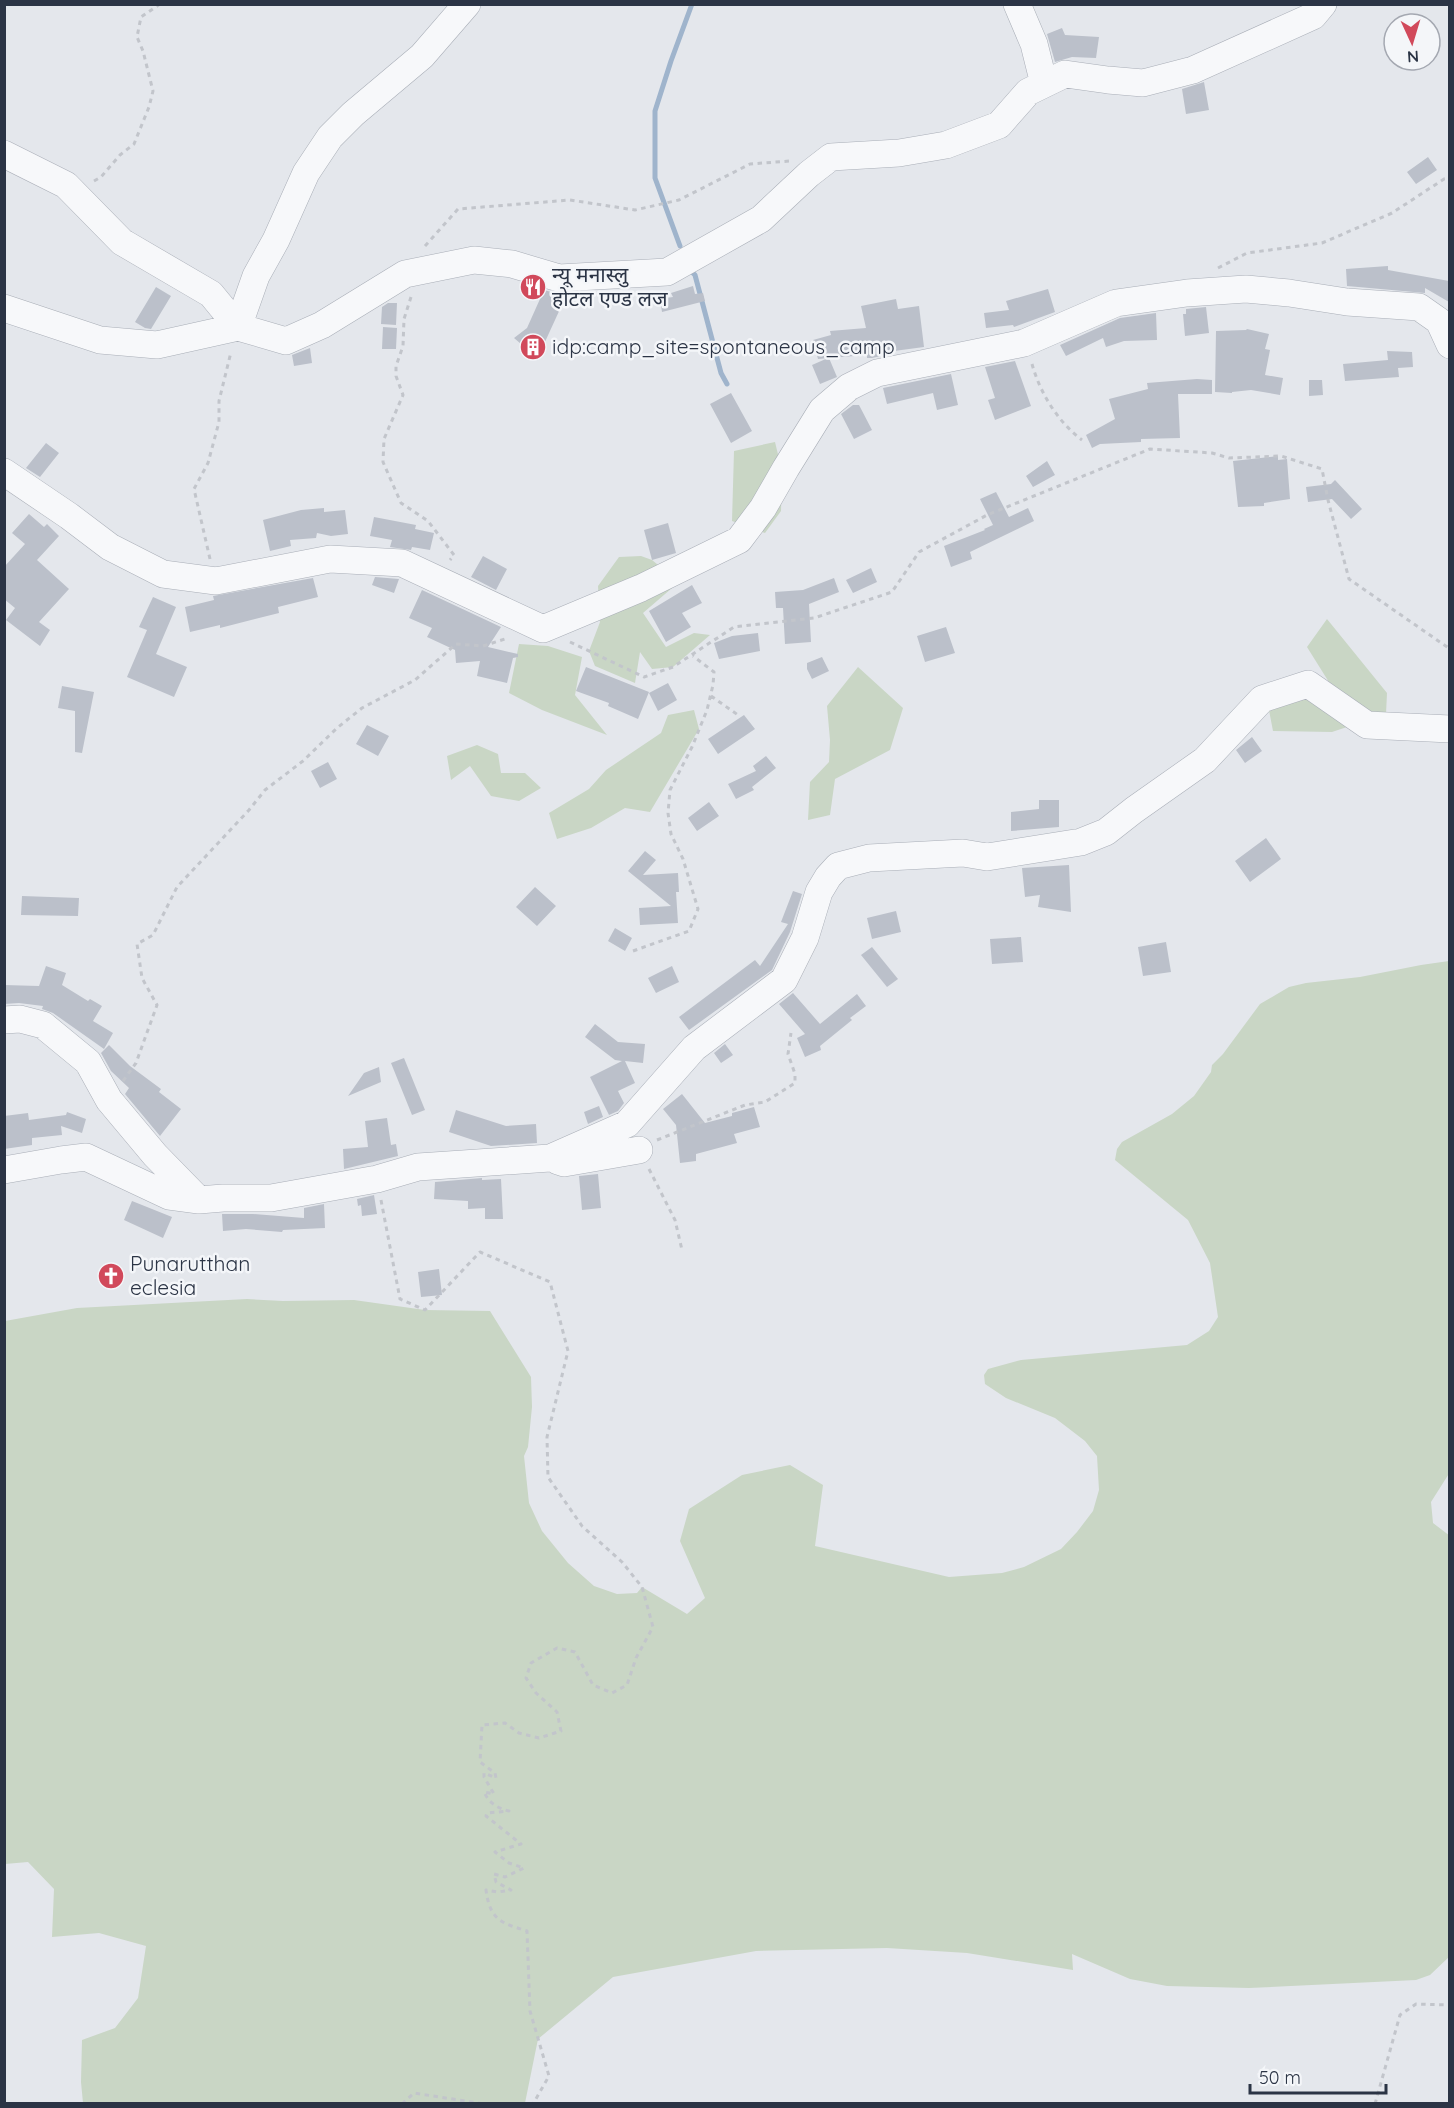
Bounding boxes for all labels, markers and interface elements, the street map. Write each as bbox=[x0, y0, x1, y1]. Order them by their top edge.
north arrow bbox=[1382, 12, 1442, 72]
text: N bbox=[1406, 47, 1420, 67]
place label: न्यू मनास्लु होटल एण्ड लज bbox=[552, 261, 668, 311]
restaurant icon: न्यू मनास्लु होटल एण्ड लज bbox=[518, 272, 548, 302]
building icon: idp:camp_site=spontaneous_camp bbox=[518, 332, 548, 362]
place label: idp:camp_site=spontaneous_camp bbox=[552, 333, 895, 359]
place label: Punarutthan eclesia bbox=[130, 1250, 250, 1300]
church icon: Punarutthan eclesia bbox=[96, 1261, 126, 1291]
scale bar bbox=[1250, 2057, 1386, 2095]
text: 50 m bbox=[1259, 2066, 1301, 2089]

